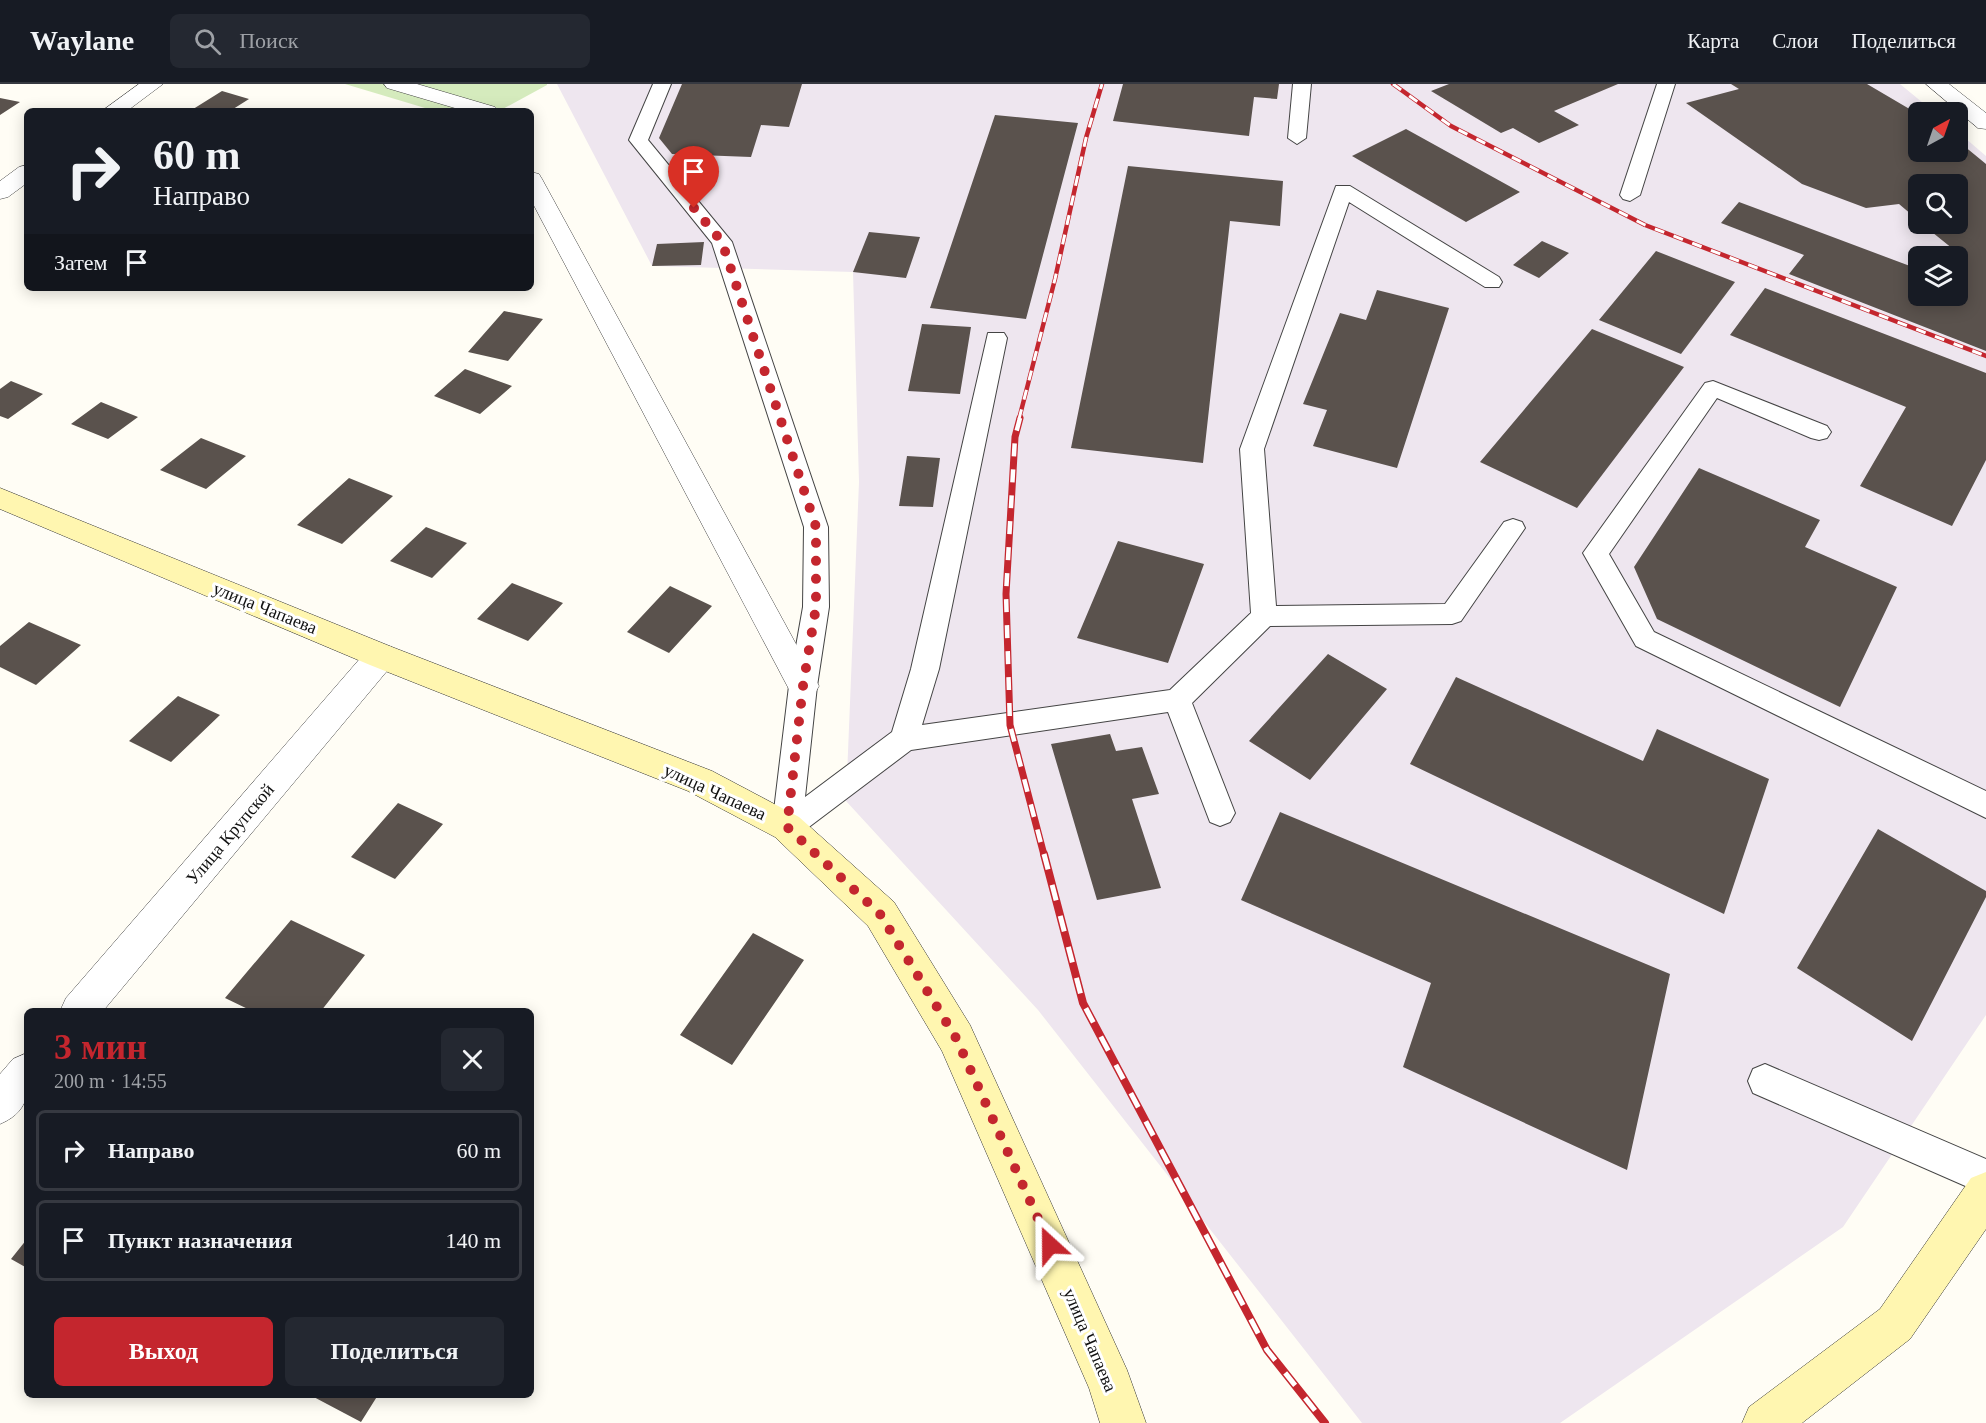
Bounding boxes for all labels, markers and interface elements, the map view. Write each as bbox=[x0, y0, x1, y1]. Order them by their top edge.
search box bbox=[170, 14, 590, 68]
text: Waylane bbox=[30, 25, 134, 56]
icon: search bbox=[191, 25, 224, 58]
text: Поиск bbox=[239, 28, 298, 53]
text: Карта bbox=[1687, 29, 1739, 53]
text: Слои bbox=[1772, 29, 1818, 53]
text: Поделиться bbox=[1851, 29, 1956, 53]
north arrow bbox=[1908, 102, 1968, 162]
map controls bbox=[1908, 102, 1968, 306]
icon: right bbox=[54, 132, 132, 210]
text: 60 m bbox=[153, 132, 241, 178]
pin bbox=[668, 146, 719, 208]
icon: arrive bbox=[677, 155, 710, 188]
button: search bbox=[1908, 174, 1968, 234]
text: Направо bbox=[153, 181, 250, 211]
icon: arrive bbox=[120, 246, 153, 279]
button: layers bbox=[1908, 246, 1968, 306]
text: Затем bbox=[54, 250, 108, 275]
street label: улица Чапаева bbox=[210, 578, 320, 638]
street label: улица Чапаева bbox=[661, 760, 769, 824]
street label: Улица Крупской bbox=[182, 779, 278, 888]
text: 3 мин bbox=[54, 1027, 147, 1067]
button: close bbox=[441, 1028, 504, 1091]
text: 200 m · 14:55 bbox=[54, 1070, 167, 1092]
icon: right bbox=[57, 1134, 90, 1167]
text: Направо bbox=[108, 1138, 194, 1163]
text: 60 m bbox=[456, 1138, 501, 1163]
position arrow bbox=[1018, 1213, 1082, 1277]
icon: arrive bbox=[57, 1224, 90, 1257]
text: Пункт назначения bbox=[108, 1228, 293, 1253]
text: 140 m bbox=[445, 1228, 501, 1253]
street label: улица Чапаева bbox=[1059, 1285, 1121, 1395]
button: Выход bbox=[54, 1317, 273, 1386]
button: Поделиться bbox=[285, 1317, 504, 1386]

